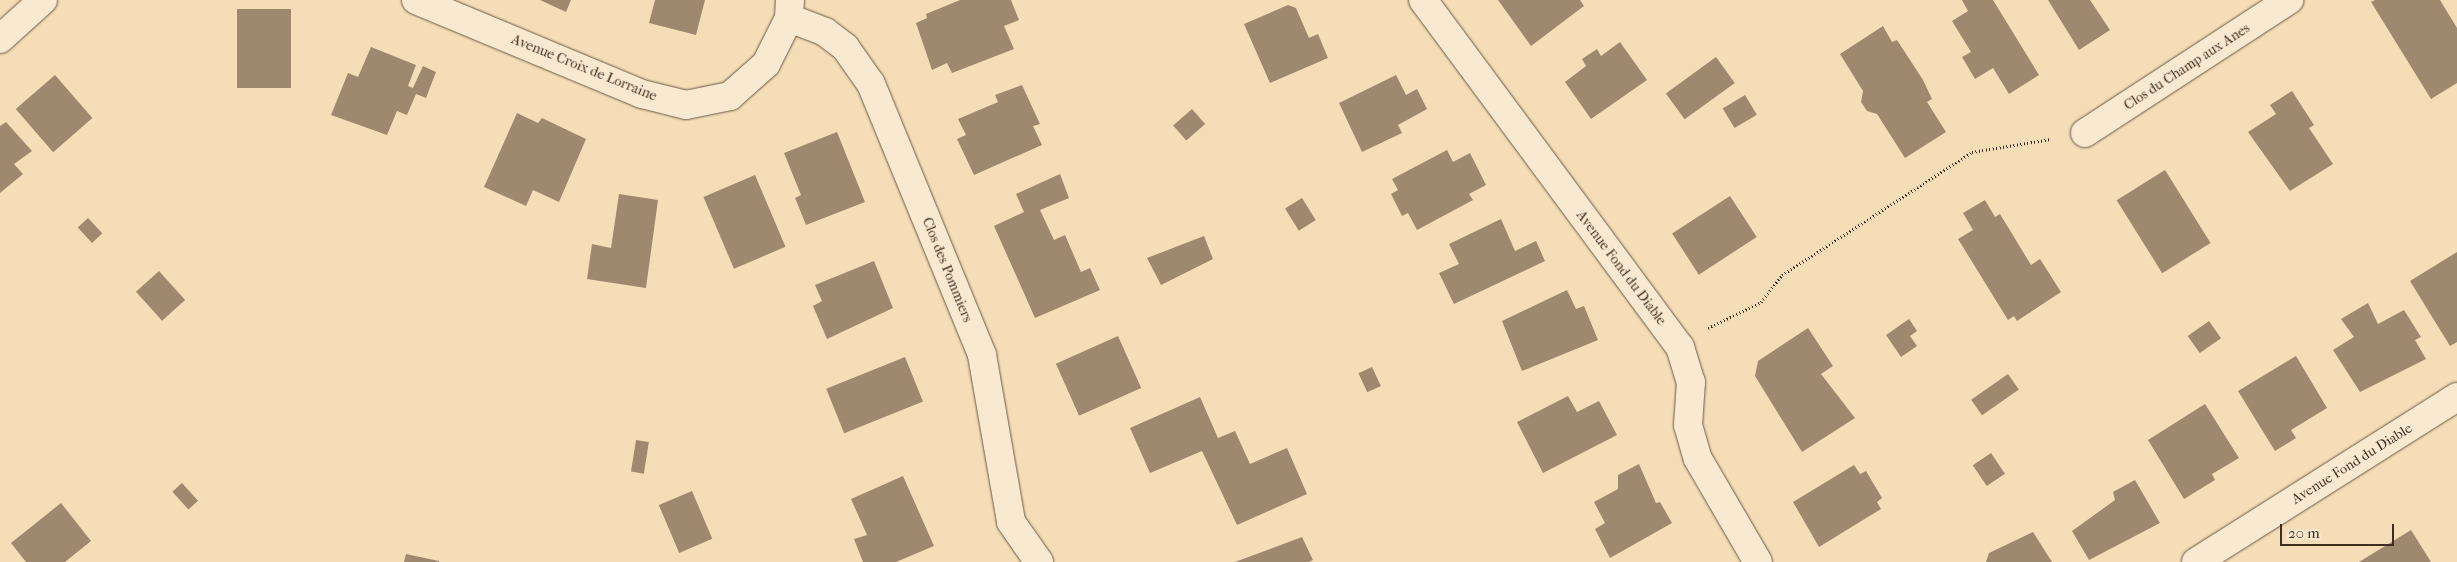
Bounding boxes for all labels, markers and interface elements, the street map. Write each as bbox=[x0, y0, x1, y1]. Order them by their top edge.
street label: Clos du Champ aux Anes bbox=[2121, 20, 2253, 114]
street label: Avenue Croix de Lorraine bbox=[509, 31, 659, 105]
street label: Avenue Fond du Diable bbox=[1572, 207, 1670, 329]
street label: Clos des Pommiers bbox=[918, 215, 976, 325]
street label: Avenue Fond du Diable bbox=[2289, 420, 2415, 508]
scale bar bbox=[2282, 514, 2396, 546]
text: 20 m bbox=[2288, 524, 2320, 542]

